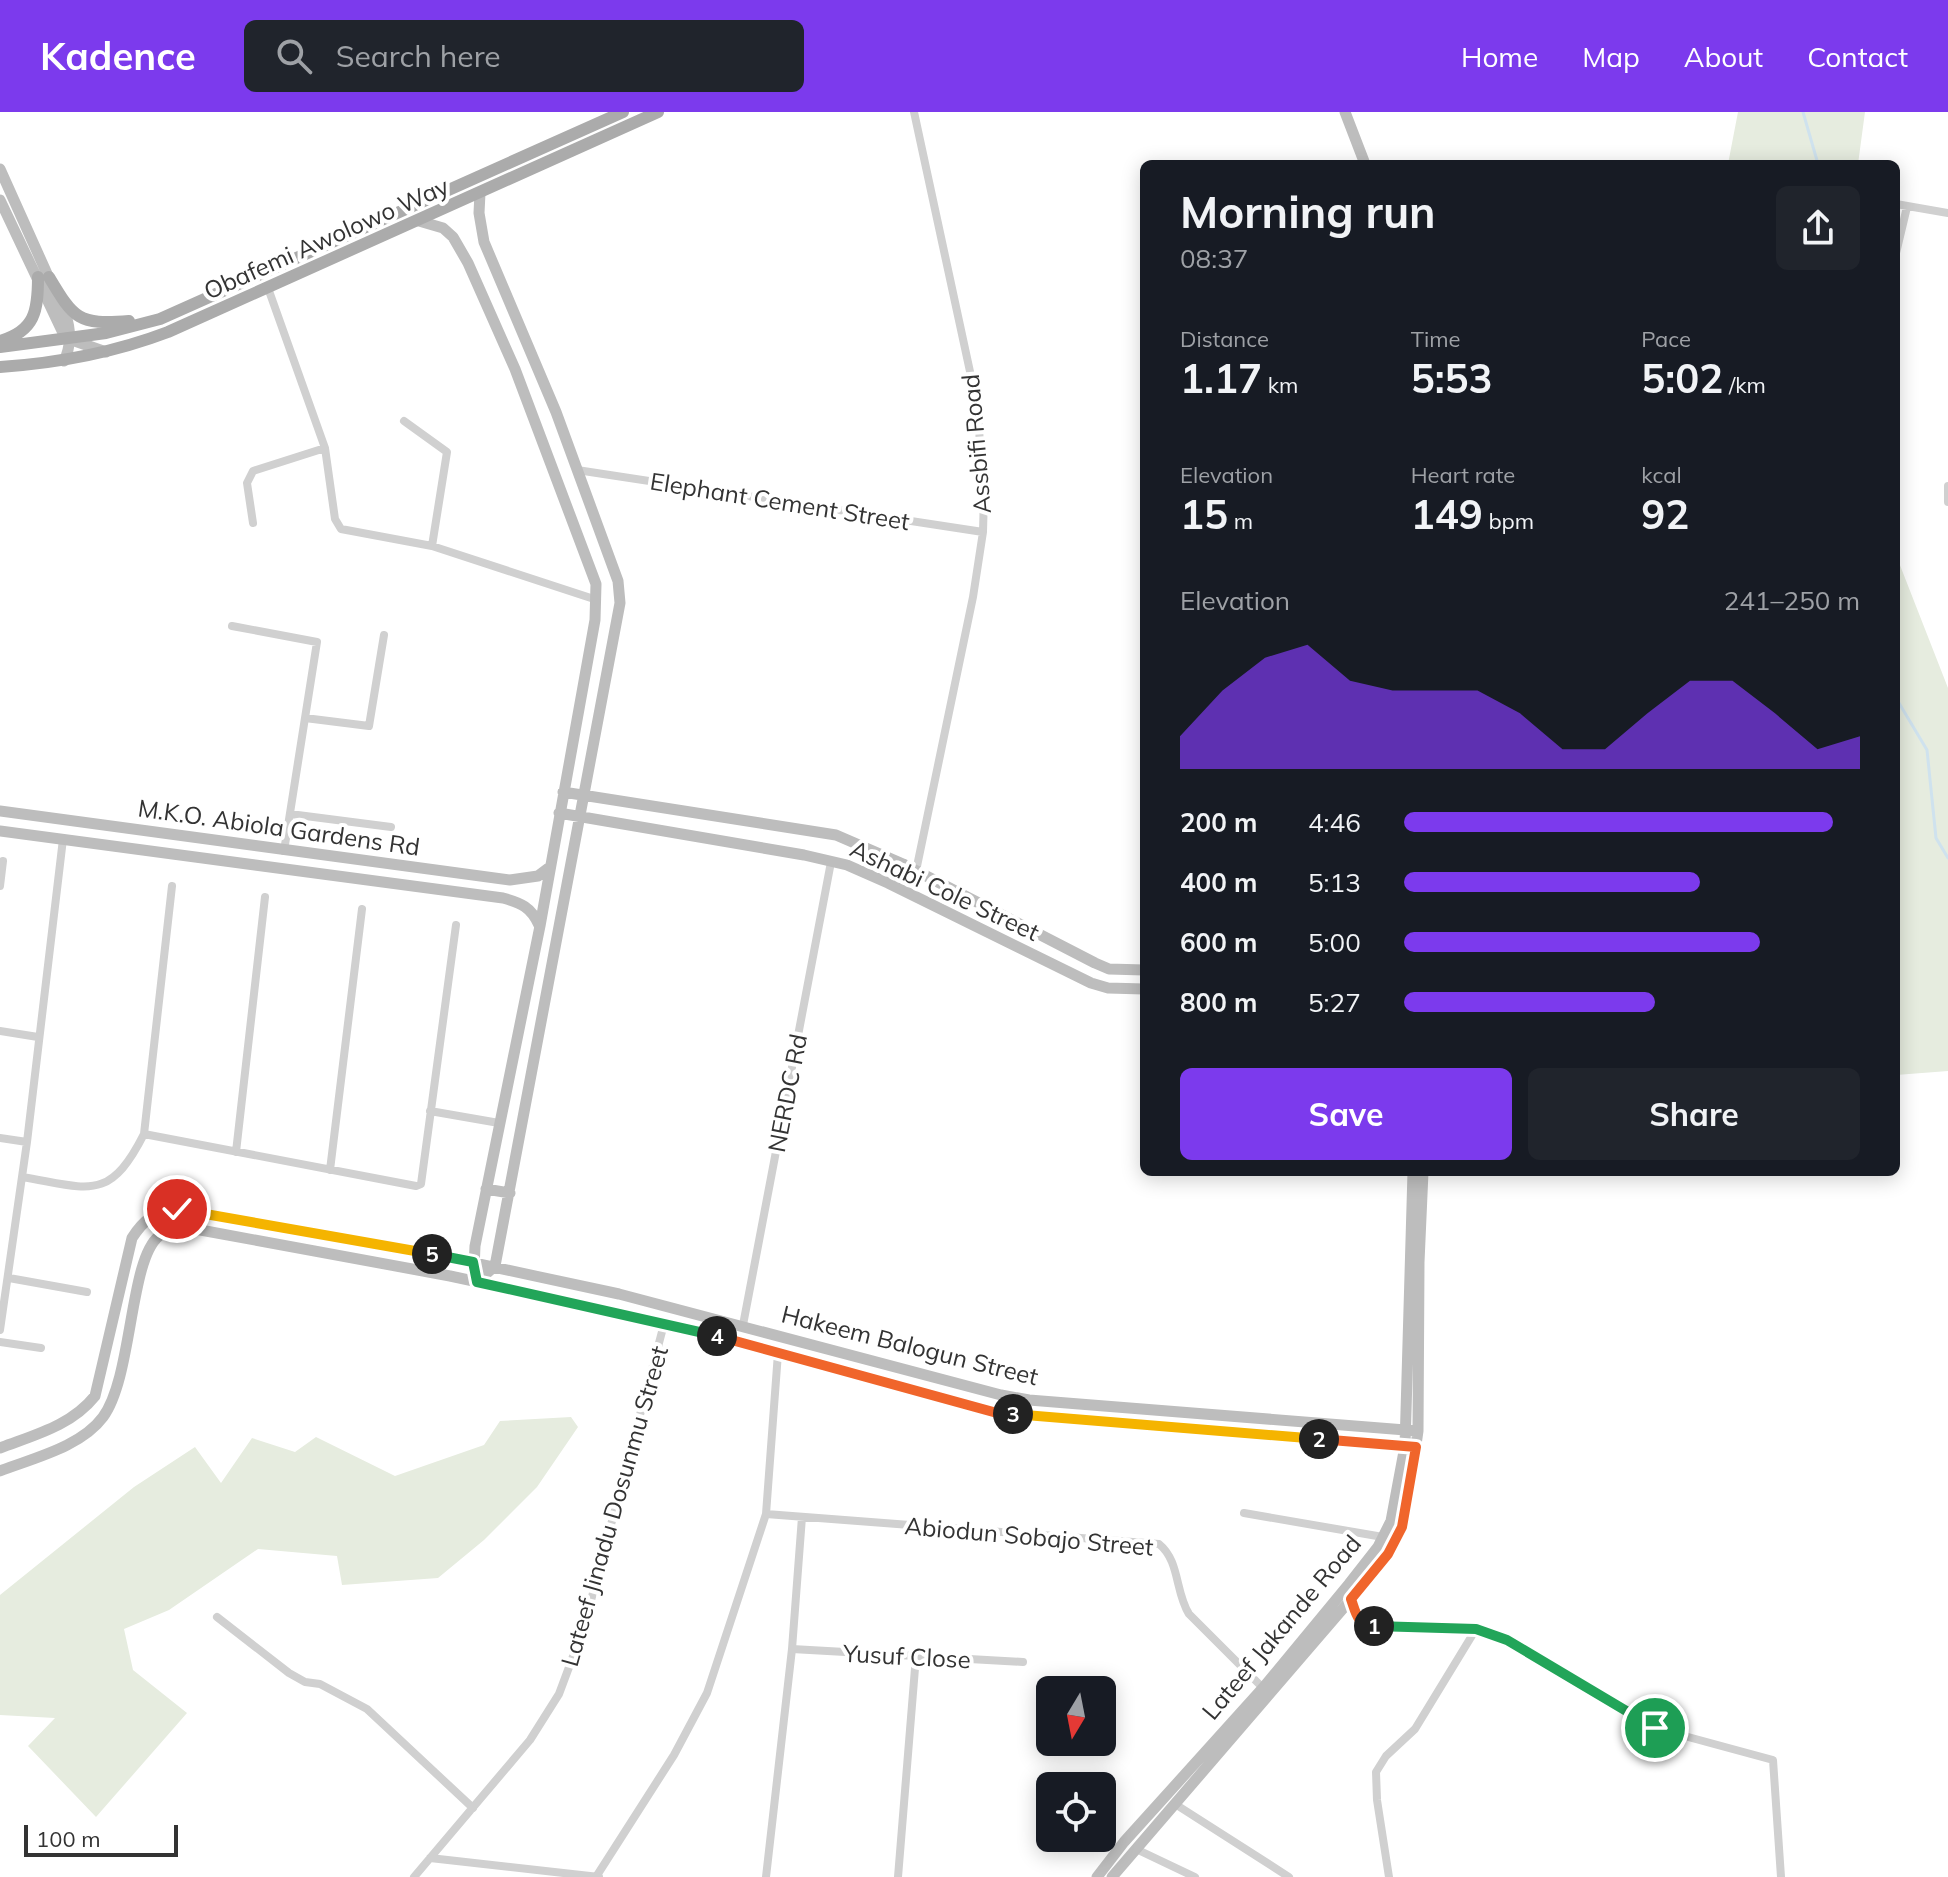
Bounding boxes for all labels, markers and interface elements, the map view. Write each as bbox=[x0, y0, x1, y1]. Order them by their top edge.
search box bbox=[244, 20, 804, 92]
text: Kadence bbox=[40, 32, 196, 80]
icon: search bbox=[272, 34, 316, 78]
text: Search here bbox=[336, 37, 501, 75]
text: Home bbox=[1461, 39, 1538, 74]
text: Map bbox=[1582, 39, 1640, 74]
text: About bbox=[1684, 39, 1763, 74]
text: Contact bbox=[1807, 39, 1908, 74]
street label: Obafemi Awolowo Way bbox=[199, 170, 453, 306]
text: Morning run bbox=[1180, 184, 1436, 239]
button: share bbox=[1776, 186, 1860, 270]
text: 08:37 bbox=[1180, 242, 1248, 275]
text: Distance bbox=[1180, 325, 1269, 353]
text: Time bbox=[1411, 325, 1460, 353]
text: Pace bbox=[1641, 325, 1691, 353]
text: 1.17 bbox=[1180, 353, 1262, 403]
text: 5:53 bbox=[1411, 353, 1493, 403]
text: 5:02 bbox=[1641, 353, 1723, 403]
text: km bbox=[1262, 371, 1298, 399]
text: /km bbox=[1723, 371, 1766, 399]
street label: Assbifi Road bbox=[955, 373, 997, 515]
text: Elevation bbox=[1180, 461, 1273, 489]
text: Heart rate bbox=[1411, 461, 1515, 489]
text: kcal bbox=[1641, 461, 1682, 489]
street label: Elephant Cement Street bbox=[648, 466, 912, 536]
text: 15 bbox=[1180, 489, 1228, 539]
text: 149 bbox=[1411, 489, 1483, 539]
text: 92 bbox=[1641, 489, 1689, 539]
text: m bbox=[1228, 507, 1253, 535]
text: bpm bbox=[1483, 507, 1534, 535]
text: Elevation bbox=[1180, 584, 1290, 617]
text: 241–250 m bbox=[1724, 584, 1860, 617]
street label: M.K.O. Abiola Gardens Rd bbox=[136, 792, 422, 862]
text: 200 m bbox=[1180, 806, 1257, 839]
text: 4:46 bbox=[1308, 806, 1361, 839]
street label: Ashabi Cole Street bbox=[846, 833, 1044, 947]
text: 400 m bbox=[1180, 866, 1257, 899]
text: 5:13 bbox=[1308, 866, 1361, 899]
text: 600 m bbox=[1180, 926, 1257, 959]
text: 5:00 bbox=[1308, 926, 1361, 959]
text: 800 m bbox=[1180, 986, 1257, 1019]
text: 5:27 bbox=[1308, 986, 1361, 1019]
street label: NERDC Rd bbox=[761, 1031, 813, 1155]
button: Save bbox=[1180, 1068, 1512, 1160]
button: Share bbox=[1528, 1068, 1860, 1160]
pin bbox=[143, 1175, 211, 1243]
icon: check bbox=[155, 1187, 199, 1231]
pin: 5 bbox=[412, 1234, 452, 1274]
text: 5 bbox=[425, 1240, 439, 1268]
street label: Hakeem Balogun Street bbox=[779, 1299, 1041, 1391]
pin: 4 bbox=[697, 1316, 737, 1356]
text: 4 bbox=[710, 1322, 724, 1350]
street label: Lateef Jinadu Dosunmu Street bbox=[554, 1342, 674, 1670]
pin: 3 bbox=[993, 1394, 1033, 1434]
text: 3 bbox=[1006, 1400, 1020, 1428]
pin: 2 bbox=[1299, 1419, 1339, 1459]
text: 2 bbox=[1312, 1425, 1326, 1453]
street label: Abiodun Sobajo Street bbox=[903, 1510, 1155, 1562]
street label: Lateef Jakande Road bbox=[1195, 1529, 1367, 1725]
pin: 1 bbox=[1354, 1606, 1394, 1646]
text: 1 bbox=[1367, 1612, 1381, 1640]
street label: Yusuf Close bbox=[841, 1638, 972, 1674]
north arrow bbox=[1036, 1676, 1116, 1756]
map controls bbox=[1036, 1676, 1116, 1852]
pin bbox=[1621, 1694, 1689, 1762]
icon: arrive bbox=[1633, 1706, 1677, 1750]
button: locate bbox=[1036, 1772, 1116, 1852]
scale bar bbox=[24, 1821, 178, 1857]
text: 100 m bbox=[36, 1825, 101, 1853]

